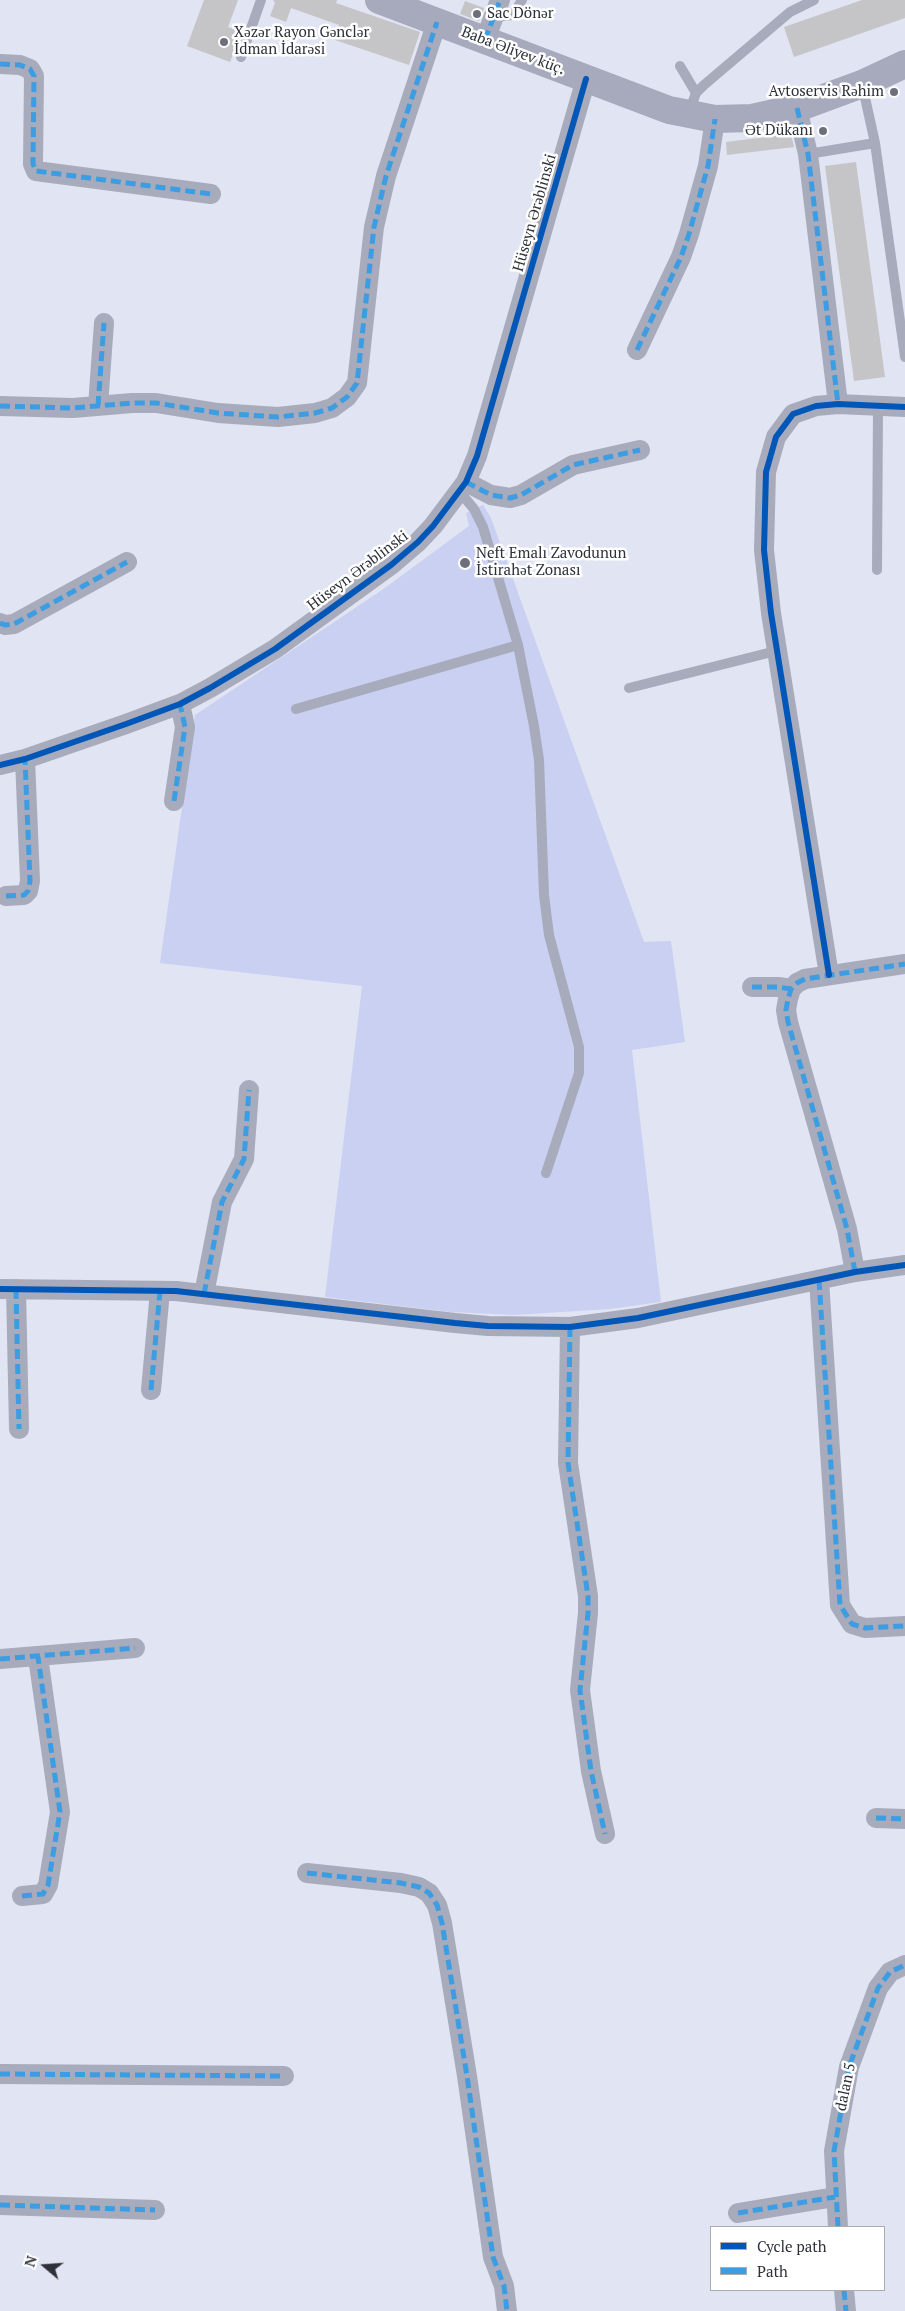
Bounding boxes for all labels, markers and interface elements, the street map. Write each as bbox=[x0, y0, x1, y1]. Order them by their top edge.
place label: Sac Dönər bbox=[487, 5, 553, 23]
marker: Sac Dönər bbox=[471, 8, 483, 20]
street label: Baba Əliyev küç. bbox=[459, 23, 567, 79]
place label: Xəzər Rayon Gənclər İdman İdarəsi bbox=[234, 24, 369, 59]
marker: Xəzər Rayon Gənclər İdman İdarəsi bbox=[218, 36, 230, 48]
place label: Avtoservis Rəhim bbox=[769, 83, 884, 101]
marker: Avtoservis Rəhim bbox=[888, 86, 900, 98]
place label: Ət Dükanı bbox=[745, 122, 813, 140]
marker: Ət Dükanı bbox=[817, 125, 829, 137]
street label: Hüseyn Ərəblinski bbox=[510, 152, 560, 274]
street label: Hüseyn Ərəblinski bbox=[304, 527, 412, 615]
place label: Neft Emalı Zavodunun İstirahət Zonası bbox=[476, 545, 626, 580]
marker: Neft Emalı Zavodunun İstirahət Zonası bbox=[458, 556, 472, 570]
street label: dalan 5 bbox=[832, 2061, 860, 2113]
legend bbox=[710, 2226, 885, 2291]
text: Cycle path bbox=[757, 2236, 827, 2256]
north arrow bbox=[20, 2241, 70, 2291]
text: N bbox=[20, 2253, 41, 2269]
text: Path bbox=[757, 2261, 788, 2281]

